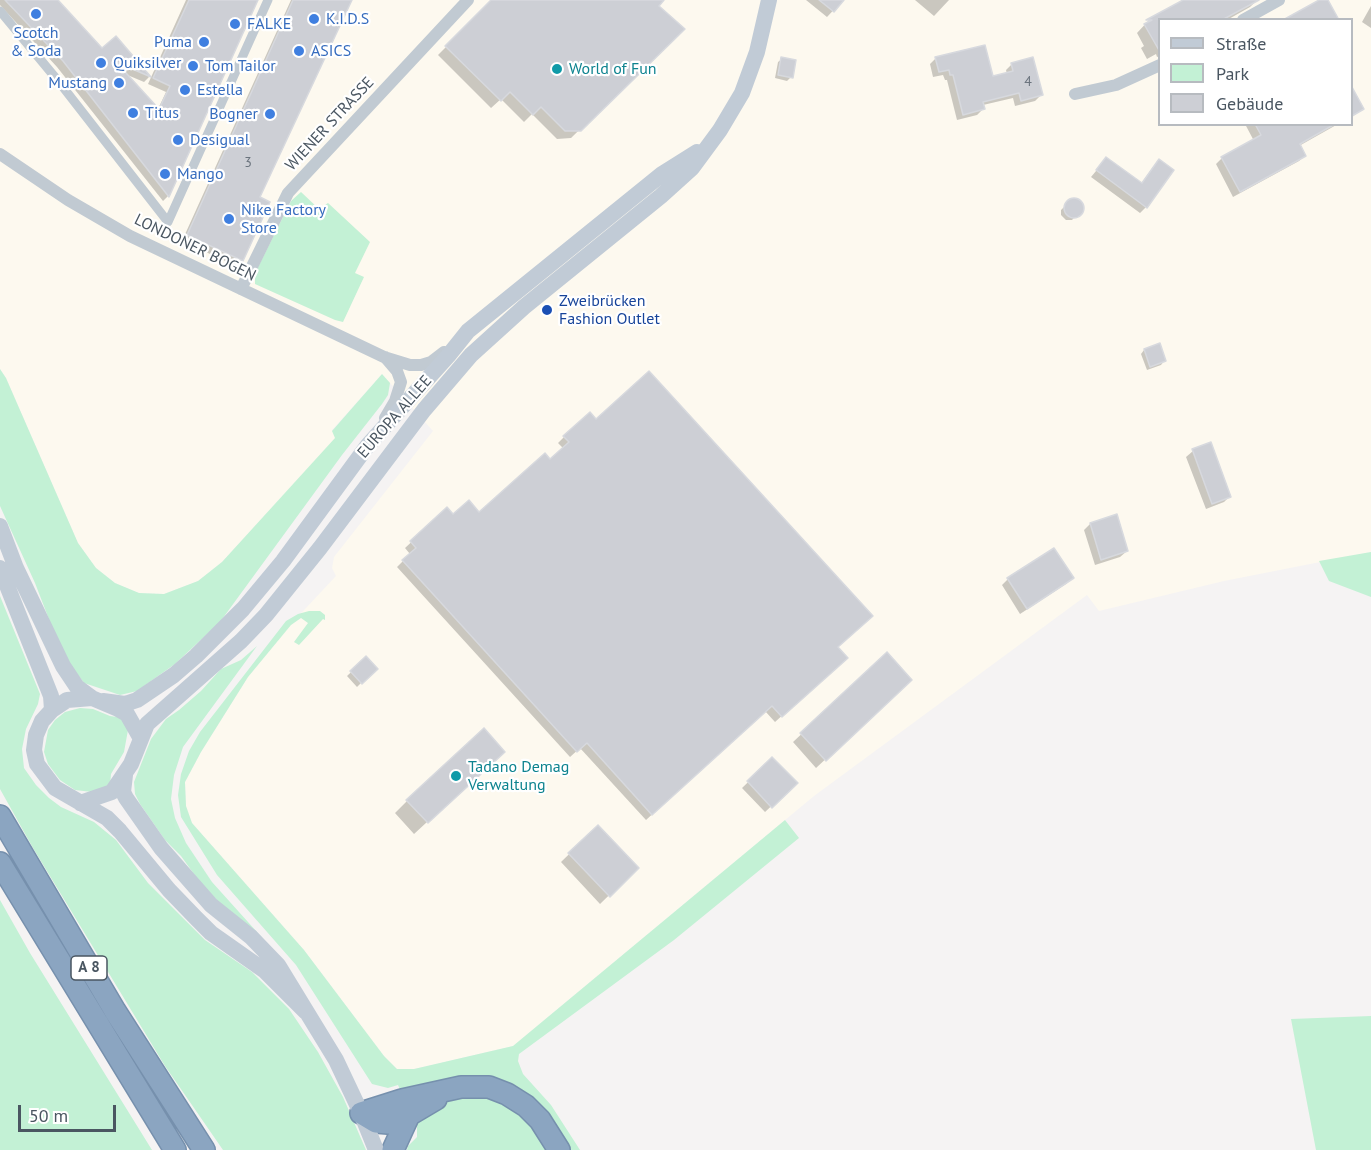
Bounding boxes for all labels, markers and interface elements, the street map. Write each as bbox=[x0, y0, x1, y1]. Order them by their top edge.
marker: Scotch & Soda bbox=[29, 7, 43, 21]
place label: K.I.D.S bbox=[326, 9, 369, 29]
marker: K.I.D.S bbox=[307, 12, 321, 26]
place label: FALKE bbox=[247, 14, 291, 34]
marker: FALKE bbox=[228, 17, 242, 31]
legend bbox=[1158, 18, 1353, 126]
place label: Scotch & Soda bbox=[11, 23, 61, 61]
place label: Puma bbox=[154, 32, 192, 52]
text: Straße bbox=[1216, 32, 1267, 55]
marker: Puma bbox=[197, 35, 211, 49]
place label: ASICS bbox=[311, 41, 351, 61]
marker: ASICS bbox=[292, 44, 306, 58]
place label: Quiksilver bbox=[113, 53, 181, 73]
marker: Quiksilver bbox=[94, 56, 108, 70]
place label: Tom Tailor bbox=[205, 56, 276, 76]
marker: Tom Tailor bbox=[186, 59, 200, 73]
place label: World of Fun bbox=[569, 59, 657, 79]
marker: World of Fun bbox=[550, 62, 564, 76]
text: Park bbox=[1216, 62, 1249, 85]
place label: Mustang bbox=[48, 73, 107, 93]
street label: WIENER STRASSE bbox=[282, 73, 378, 175]
house number: 4 bbox=[1024, 74, 1032, 90]
marker: Mustang bbox=[112, 76, 126, 90]
place label: Estella bbox=[197, 80, 243, 100]
marker: Estella bbox=[178, 83, 192, 97]
text: Gebäude bbox=[1216, 92, 1283, 115]
place label: Titus bbox=[145, 103, 179, 123]
place label: Bogner bbox=[209, 104, 258, 124]
marker: Titus bbox=[126, 106, 140, 120]
marker: Bogner bbox=[263, 107, 277, 121]
place label: Desigual bbox=[190, 130, 249, 150]
marker: Desigual bbox=[171, 133, 185, 147]
house number: 3 bbox=[244, 155, 252, 171]
place label: Mango bbox=[177, 164, 224, 184]
marker: Mango bbox=[158, 167, 172, 181]
place label: Nike Factory Store bbox=[241, 200, 326, 238]
street label: LONDONER BOGEN bbox=[131, 210, 259, 286]
marker: Nike Factory Store bbox=[222, 212, 236, 226]
place label: Zweibrücken Fashion Outlet bbox=[559, 291, 660, 329]
marker: Zweibrücken Fashion Outlet bbox=[540, 303, 554, 317]
street label: EUROPA ALLEE bbox=[354, 372, 436, 462]
place label: Tadano Demag Verwaltung bbox=[468, 757, 569, 795]
marker: Tadano Demag Verwaltung bbox=[449, 769, 463, 783]
road number: A 8 bbox=[71, 956, 107, 980]
scale bar bbox=[21, 1093, 118, 1131]
text: 50 m bbox=[29, 1104, 68, 1127]

